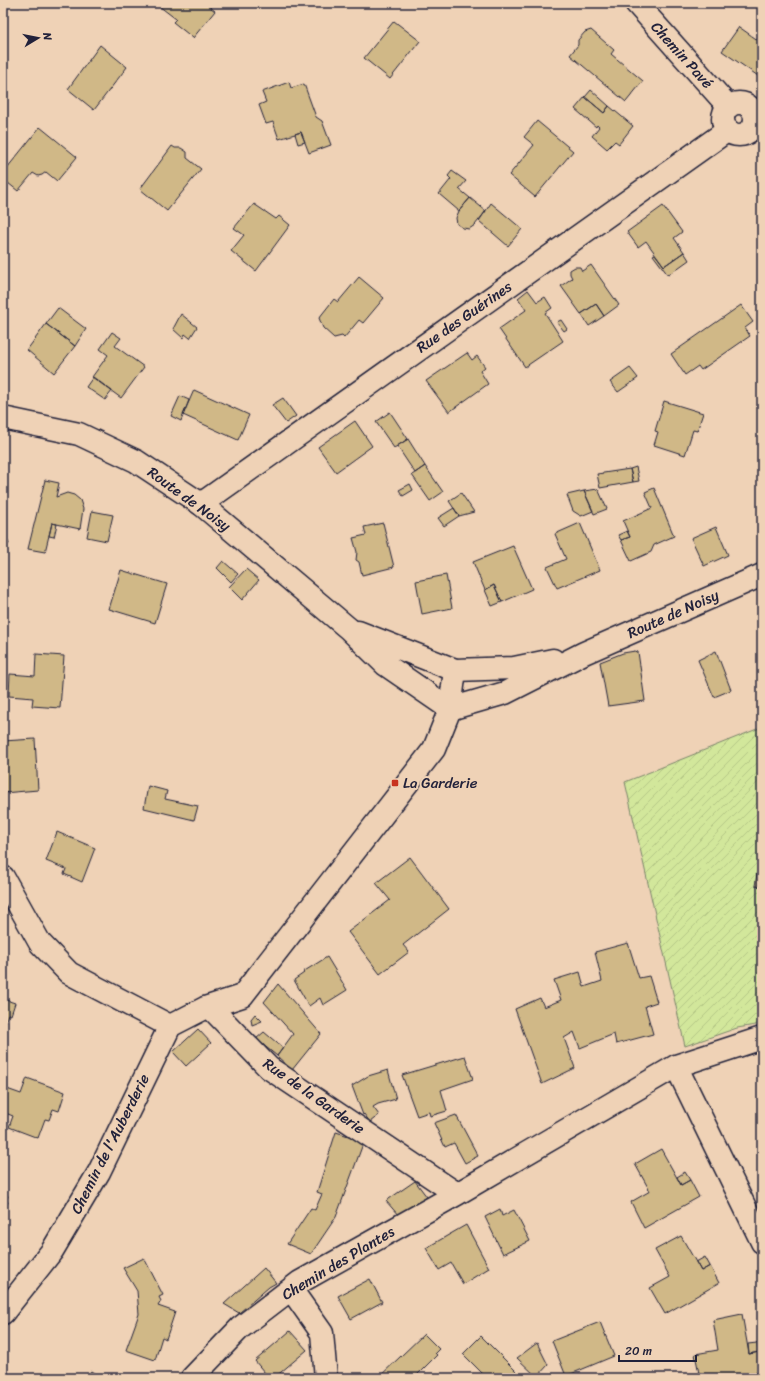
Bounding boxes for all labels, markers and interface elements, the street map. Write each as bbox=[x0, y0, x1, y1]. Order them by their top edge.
street label: Chemin Pavé bbox=[644, 15, 720, 95]
north arrow bbox=[18, 18, 58, 58]
text: N bbox=[37, 30, 57, 42]
street label: Rue des Guérines bbox=[411, 274, 518, 360]
street label: Route de Noisy bbox=[142, 460, 236, 538]
street label: Route de Noisy bbox=[623, 582, 723, 646]
place label: La Garderie bbox=[403, 770, 478, 796]
marker: La Garderie bbox=[390, 778, 400, 788]
street label: Rue de la Garderie bbox=[258, 1051, 371, 1141]
street label: Chemin de l'Auberderie bbox=[63, 1069, 157, 1219]
street label: Chemin des Plantes bbox=[276, 1218, 400, 1307]
scale bar bbox=[619, 1337, 696, 1363]
text: 20 m bbox=[625, 1340, 652, 1362]

